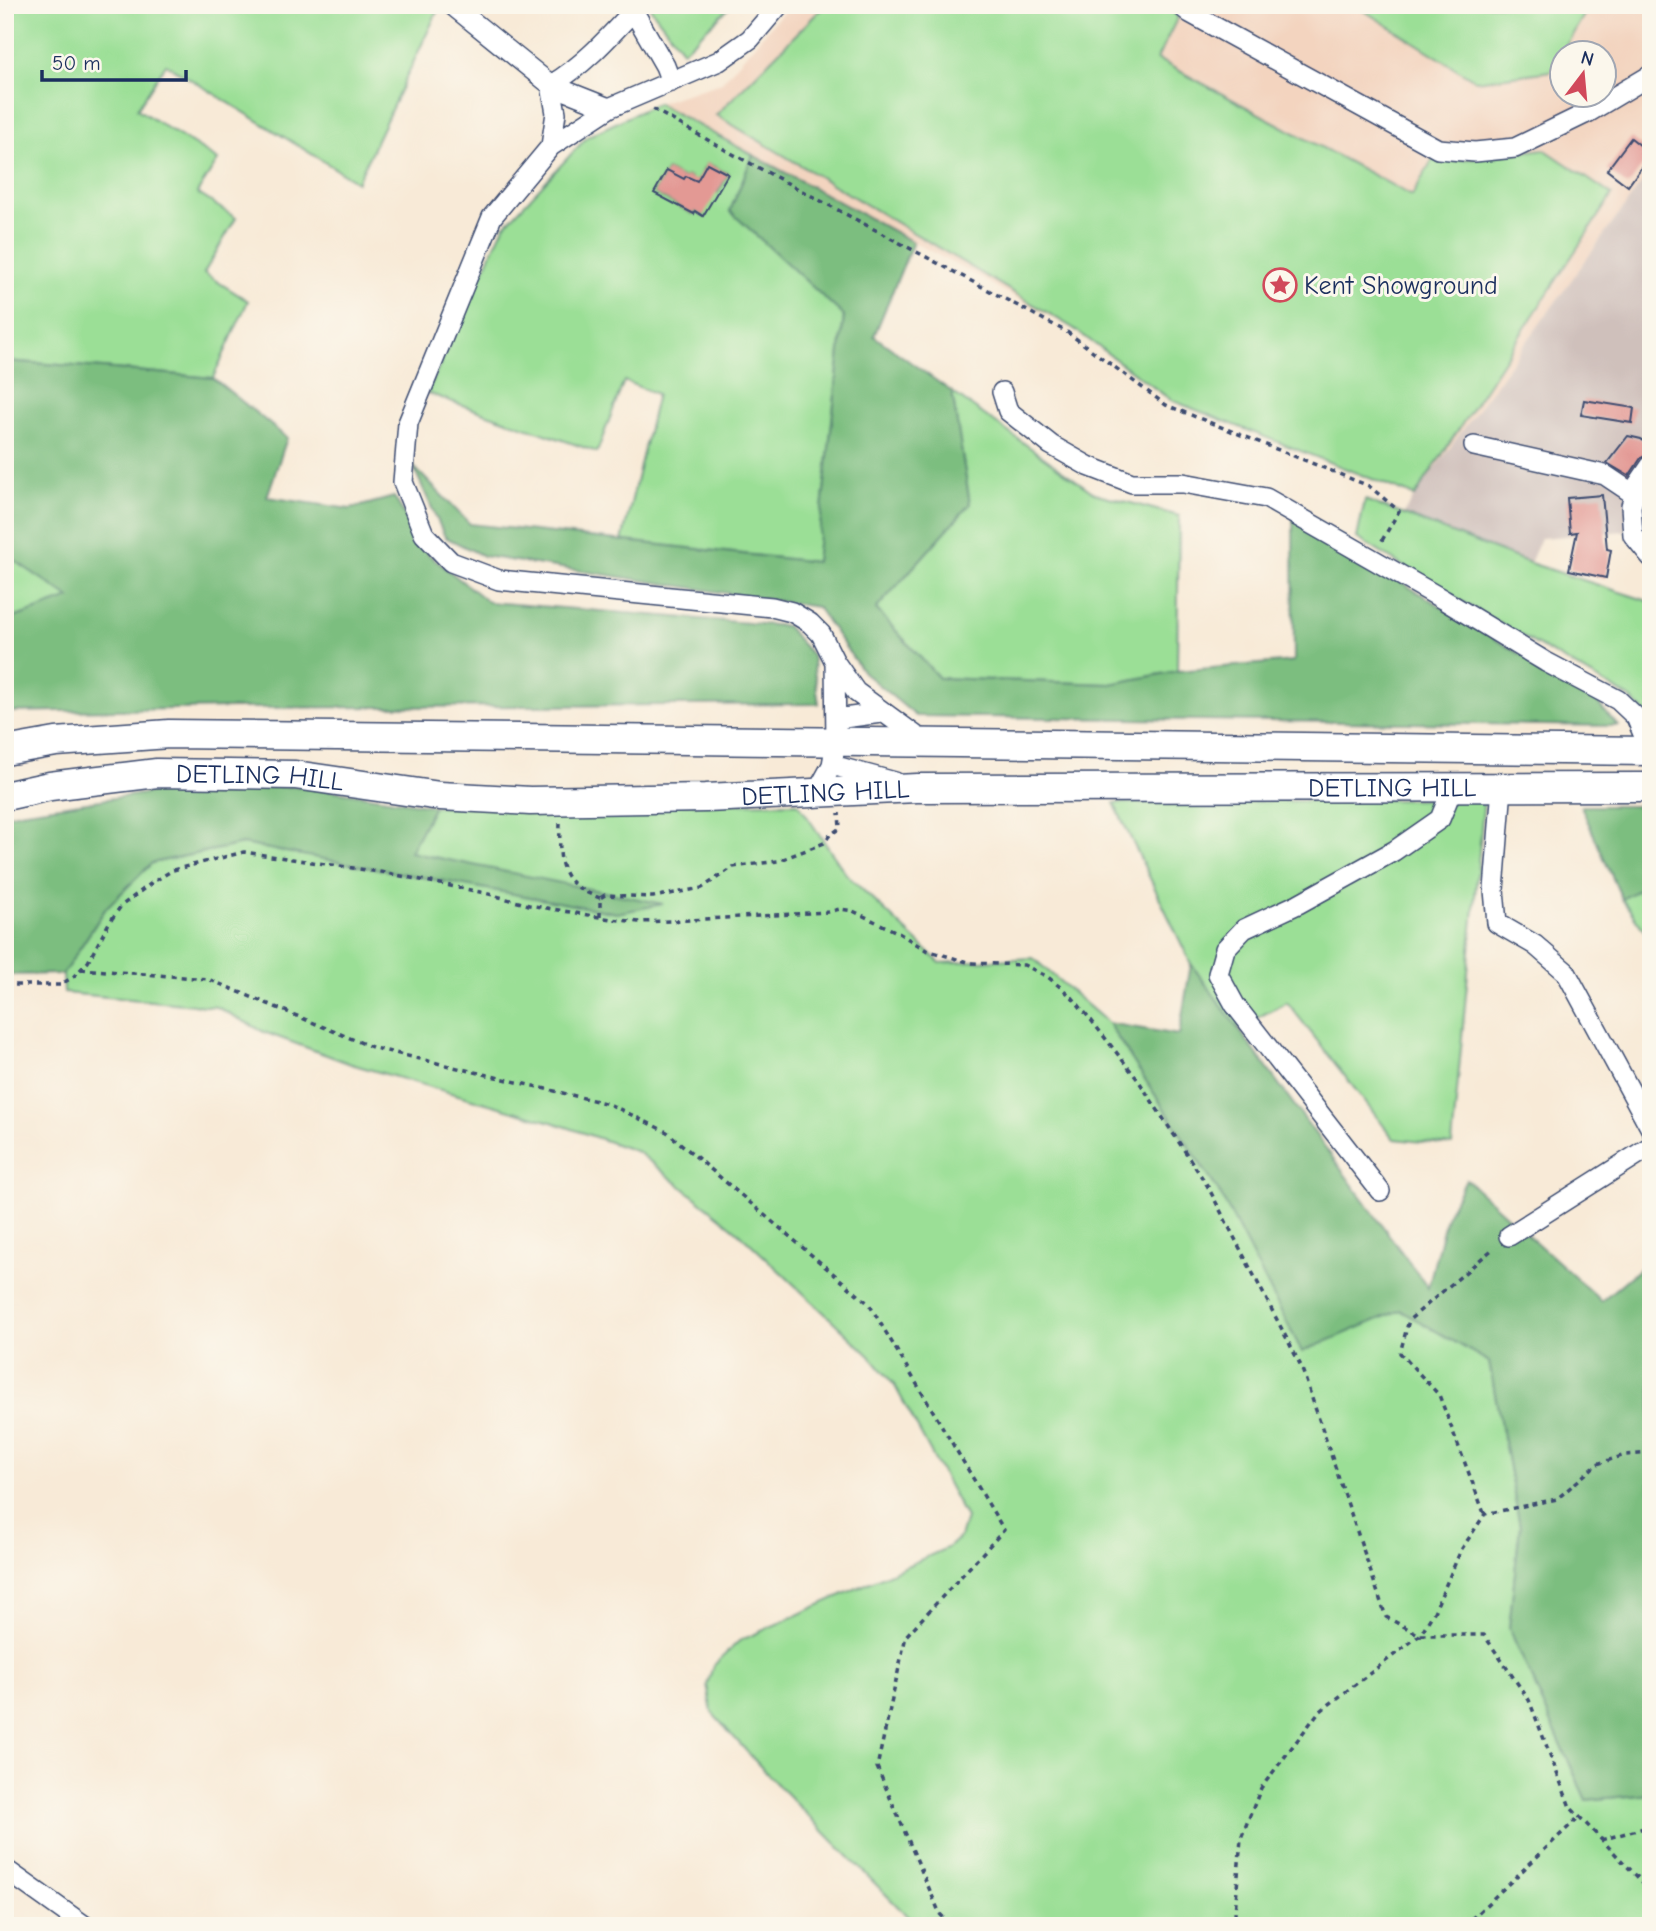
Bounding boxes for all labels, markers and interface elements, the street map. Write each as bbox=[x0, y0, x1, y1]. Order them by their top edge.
scale bar bbox=[42, 38, 186, 82]
north arrow bbox=[1548, 38, 1618, 108]
text: N bbox=[1578, 46, 1596, 71]
text: 50 m bbox=[52, 51, 101, 75]
place icon: Kent Showground bbox=[1261, 266, 1299, 304]
place label: Kent Showground bbox=[1304, 271, 1498, 301]
street label: DETLING HILL bbox=[176, 759, 346, 798]
street label: DETLING HILL bbox=[1308, 773, 1476, 803]
street label: DETLING HILL bbox=[741, 774, 910, 812]

